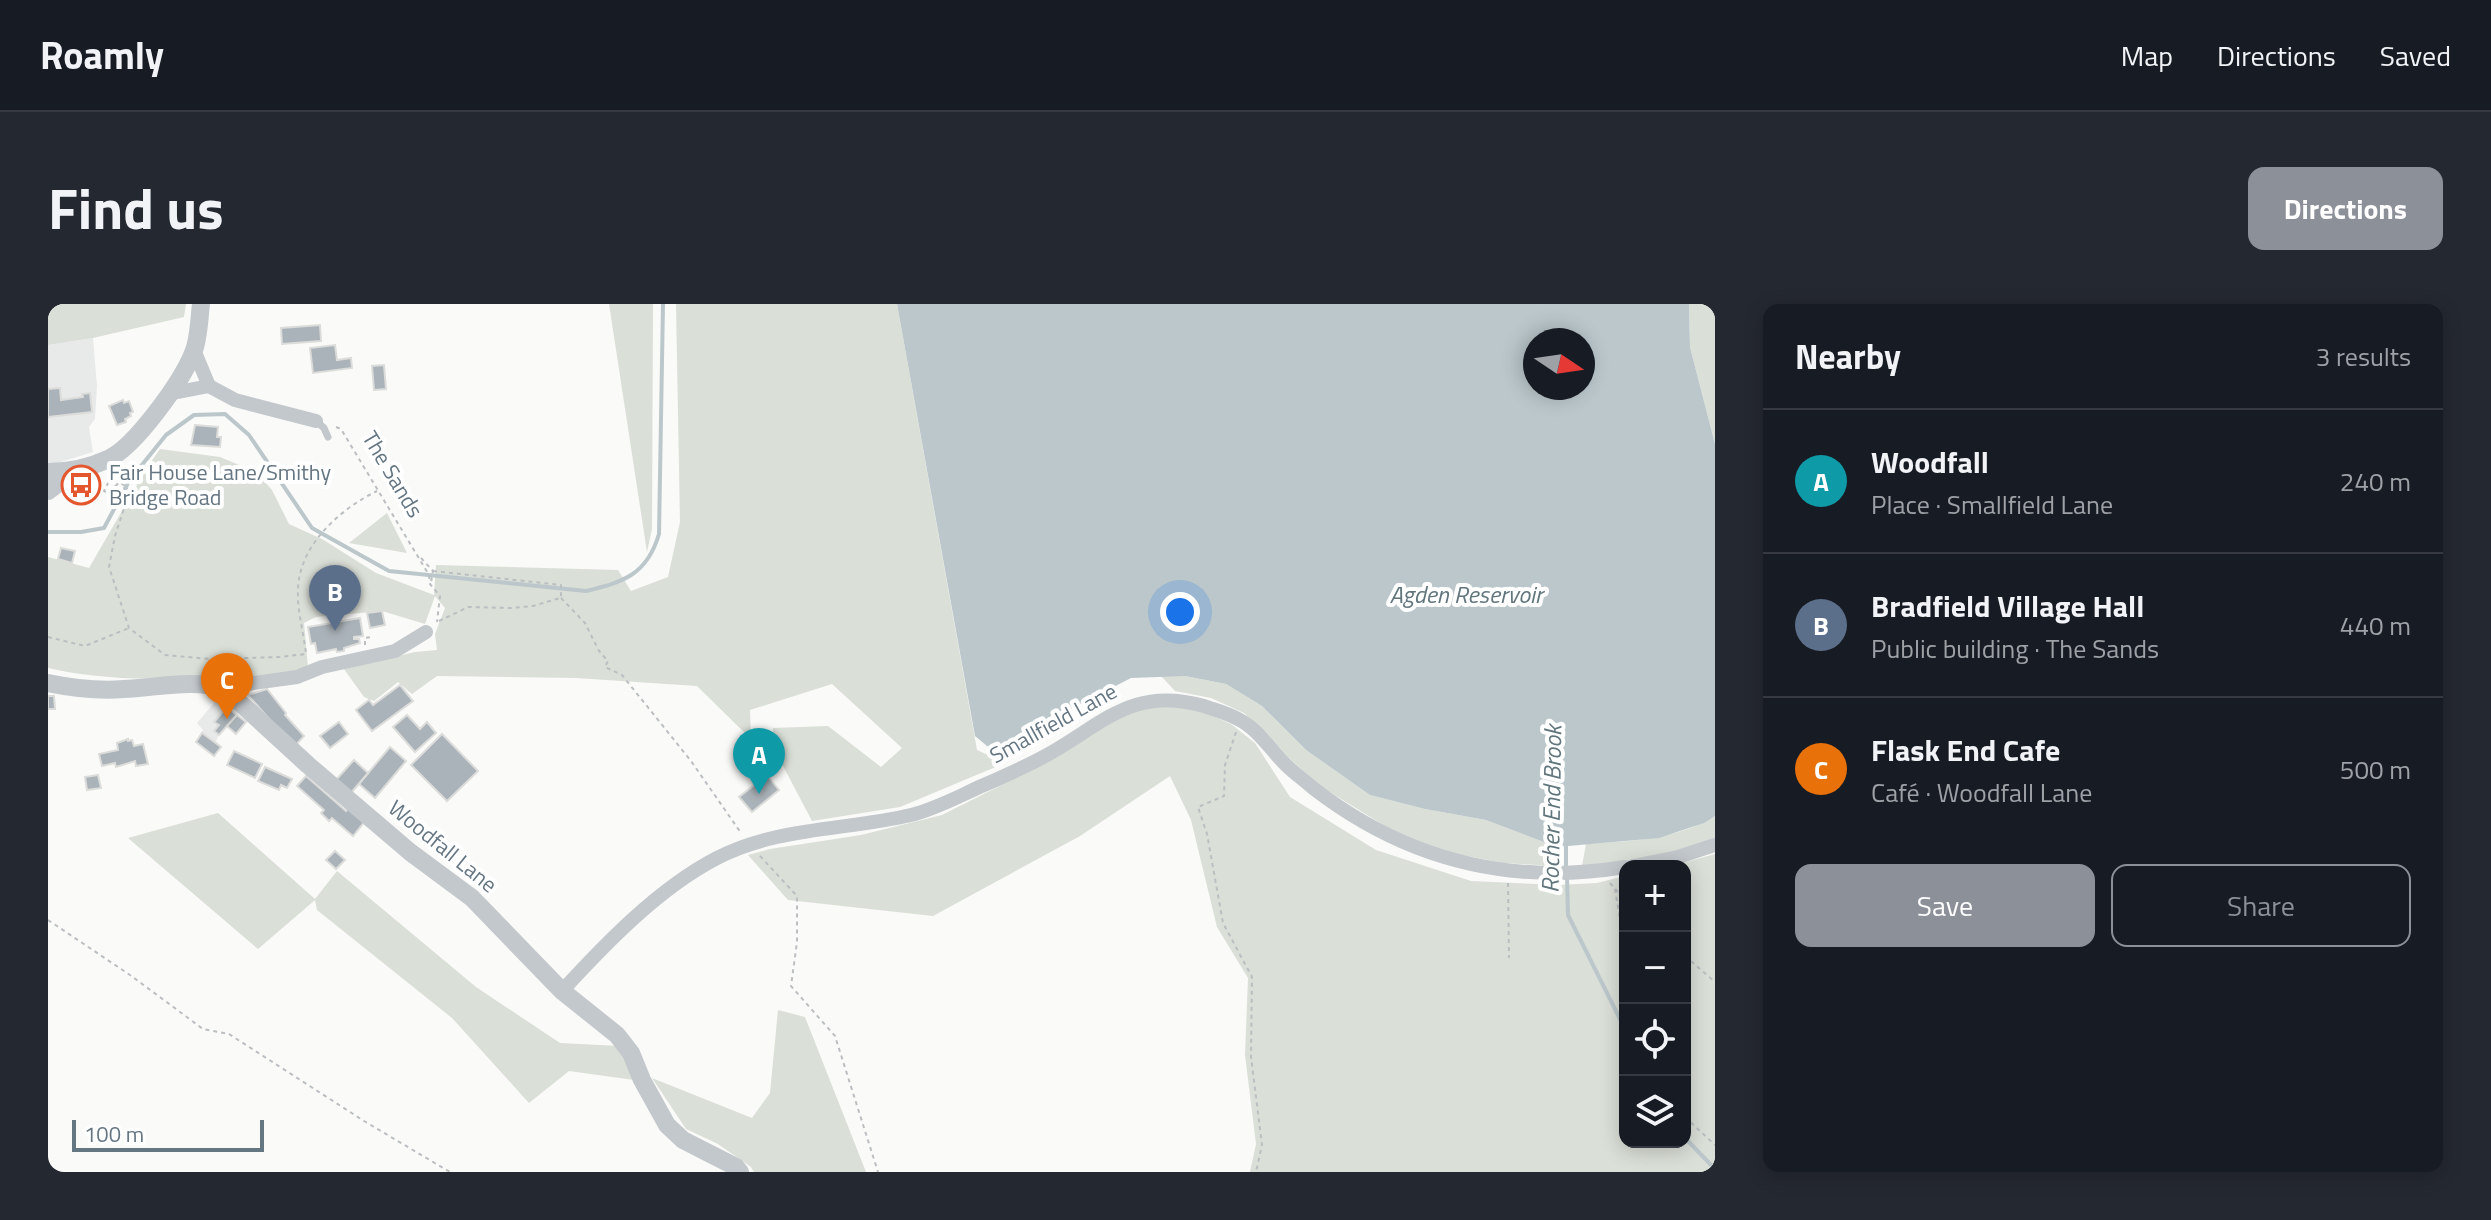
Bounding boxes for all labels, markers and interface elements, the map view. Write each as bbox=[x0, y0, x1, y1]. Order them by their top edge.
text: Roamly bbox=[40, 26, 164, 84]
text: Map bbox=[2121, 34, 2173, 77]
text: Directions bbox=[2217, 34, 2336, 77]
text: Saved bbox=[2380, 34, 2451, 77]
text: Find us bbox=[48, 166, 224, 251]
button: Directions bbox=[2248, 167, 2443, 250]
north arrow bbox=[1523, 328, 1595, 400]
text: Nearby bbox=[1795, 330, 1901, 382]
text: 3 results bbox=[2316, 337, 2411, 376]
street label: The Sands bbox=[354, 424, 432, 524]
text: Woodfall bbox=[1871, 439, 1989, 485]
place label: Fair House Lane/Smithy Bridge Road bbox=[109, 455, 331, 514]
text: A bbox=[1813, 462, 1829, 501]
text: 240 m bbox=[2340, 462, 2411, 501]
bus stop icon: Fair House Lane/Smithy Bridge Road bbox=[60, 464, 102, 506]
text: Place · Smallfield Lane bbox=[1871, 485, 2113, 524]
pin: B bbox=[309, 565, 361, 631]
water label: Agden Reservoir bbox=[1389, 576, 1546, 612]
text: Bradfield Village Hall bbox=[1871, 583, 2144, 629]
your location bbox=[1160, 592, 1200, 632]
text: B bbox=[1813, 606, 1829, 645]
text: 440 m bbox=[2340, 606, 2411, 645]
text: Public building · The Sands bbox=[1871, 629, 2159, 668]
pin: C bbox=[201, 653, 253, 719]
street label: Smallfield Lane bbox=[983, 674, 1123, 772]
water label: Rocher End Brook bbox=[1532, 721, 1571, 893]
text: Flask End Cafe bbox=[1871, 727, 2060, 773]
pin: A bbox=[733, 728, 785, 794]
text: C bbox=[1814, 750, 1828, 789]
text: 500 m bbox=[2340, 750, 2411, 789]
text: Café · Woodfall Lane bbox=[1871, 773, 2092, 812]
street label: Woodfall Lane bbox=[381, 791, 505, 901]
map controls bbox=[1619, 860, 1691, 1148]
button: + bbox=[1619, 860, 1691, 932]
button: Save bbox=[1795, 864, 2095, 947]
button: Share bbox=[2111, 864, 2411, 947]
button: − bbox=[1619, 932, 1691, 1004]
button: locate bbox=[1619, 1004, 1691, 1076]
button: layers bbox=[1619, 1076, 1691, 1148]
scale bar bbox=[72, 1116, 264, 1152]
text: 100 m bbox=[84, 1117, 144, 1151]

